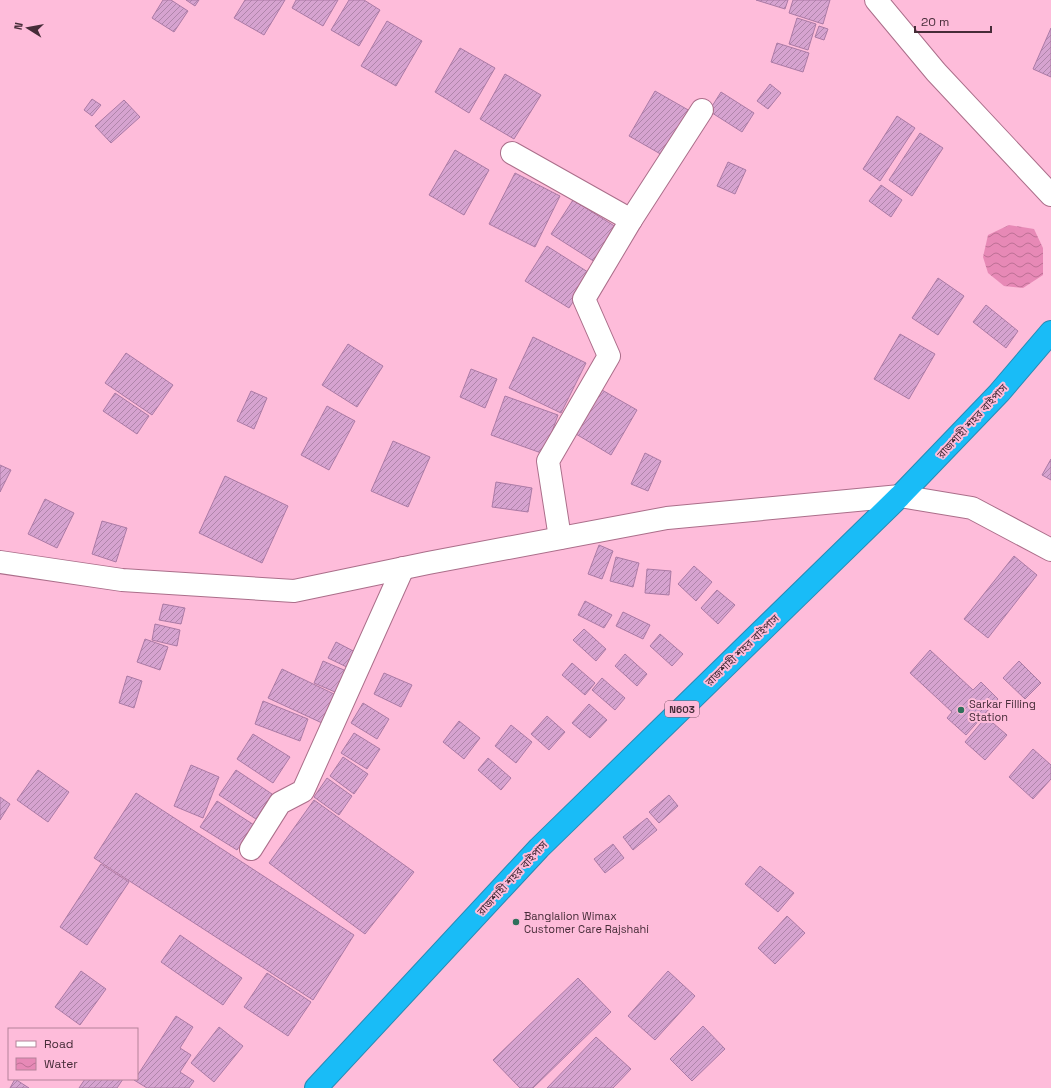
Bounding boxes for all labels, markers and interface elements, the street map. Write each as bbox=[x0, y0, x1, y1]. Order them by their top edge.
north arrow bbox=[8, 8, 48, 48]
scale bar bbox=[915, 8, 991, 34]
text: 20 m bbox=[921, 14, 949, 30]
text: N bbox=[11, 21, 26, 31]
street label: রাজশাহী শহর বাইপাস bbox=[933, 381, 1010, 462]
street label: রাজশাহী শহর বাইপাস bbox=[702, 611, 782, 689]
place label: Sarkar Filling Station bbox=[969, 697, 1036, 724]
road number: N603 bbox=[665, 701, 699, 717]
marker: Sarkar Filling Station bbox=[956, 705, 966, 715]
street label: রাজশাহী শহর বাইপাস bbox=[473, 838, 550, 919]
place label: Banglalion Wimax Customer Care Rajshahi bbox=[524, 909, 649, 936]
marker: Banglalion Wimax Customer Care Rajshahi bbox=[511, 917, 521, 927]
legend bbox=[8, 1028, 138, 1080]
text: Road bbox=[44, 1036, 73, 1052]
text: Water bbox=[44, 1056, 78, 1072]

